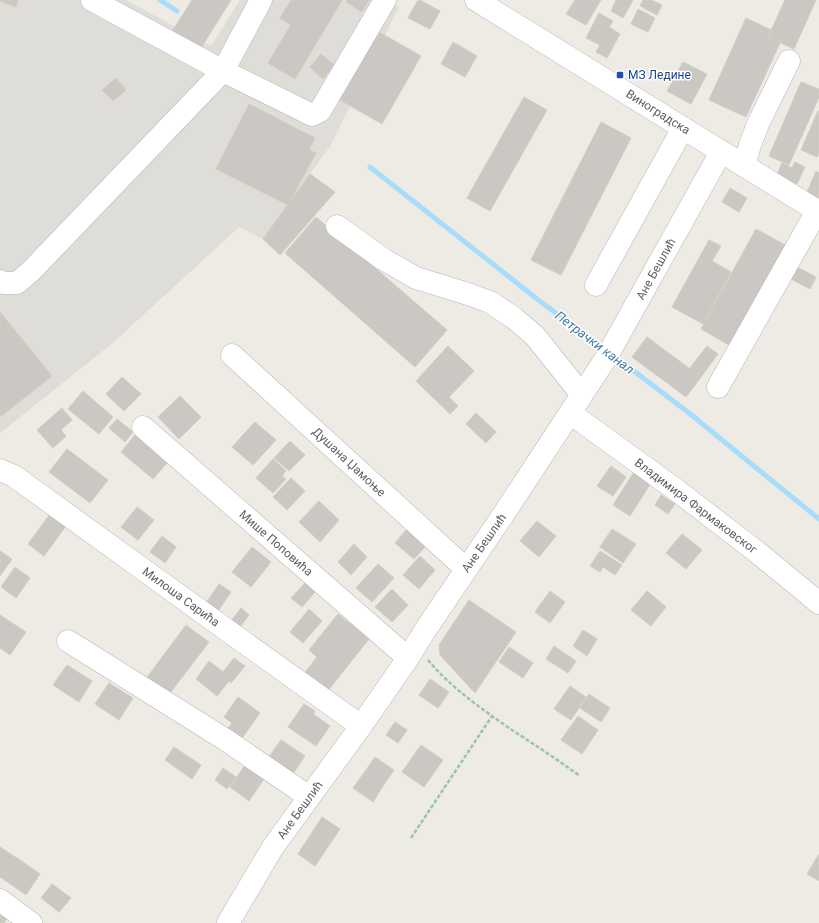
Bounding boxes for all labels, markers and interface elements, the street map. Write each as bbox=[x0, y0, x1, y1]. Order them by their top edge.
place label: МЗ Ледине bbox=[628, 68, 691, 82]
marker: МЗ Ледине bbox=[615, 70, 625, 80]
street label: Виноградска bbox=[623, 87, 693, 137]
street label: Ане Бешлић bbox=[633, 236, 679, 302]
water label: Петрачки канал bbox=[552, 308, 637, 377]
street label: Душана Џамоње bbox=[310, 425, 388, 499]
street label: Владимира Фармаковског bbox=[632, 455, 760, 557]
street label: Мише Поповића bbox=[236, 507, 316, 579]
street label: Ане Бешлић bbox=[459, 511, 509, 575]
street label: Милоша Сарића bbox=[140, 564, 222, 630]
street label: Ане Бешлић bbox=[274, 778, 326, 842]

